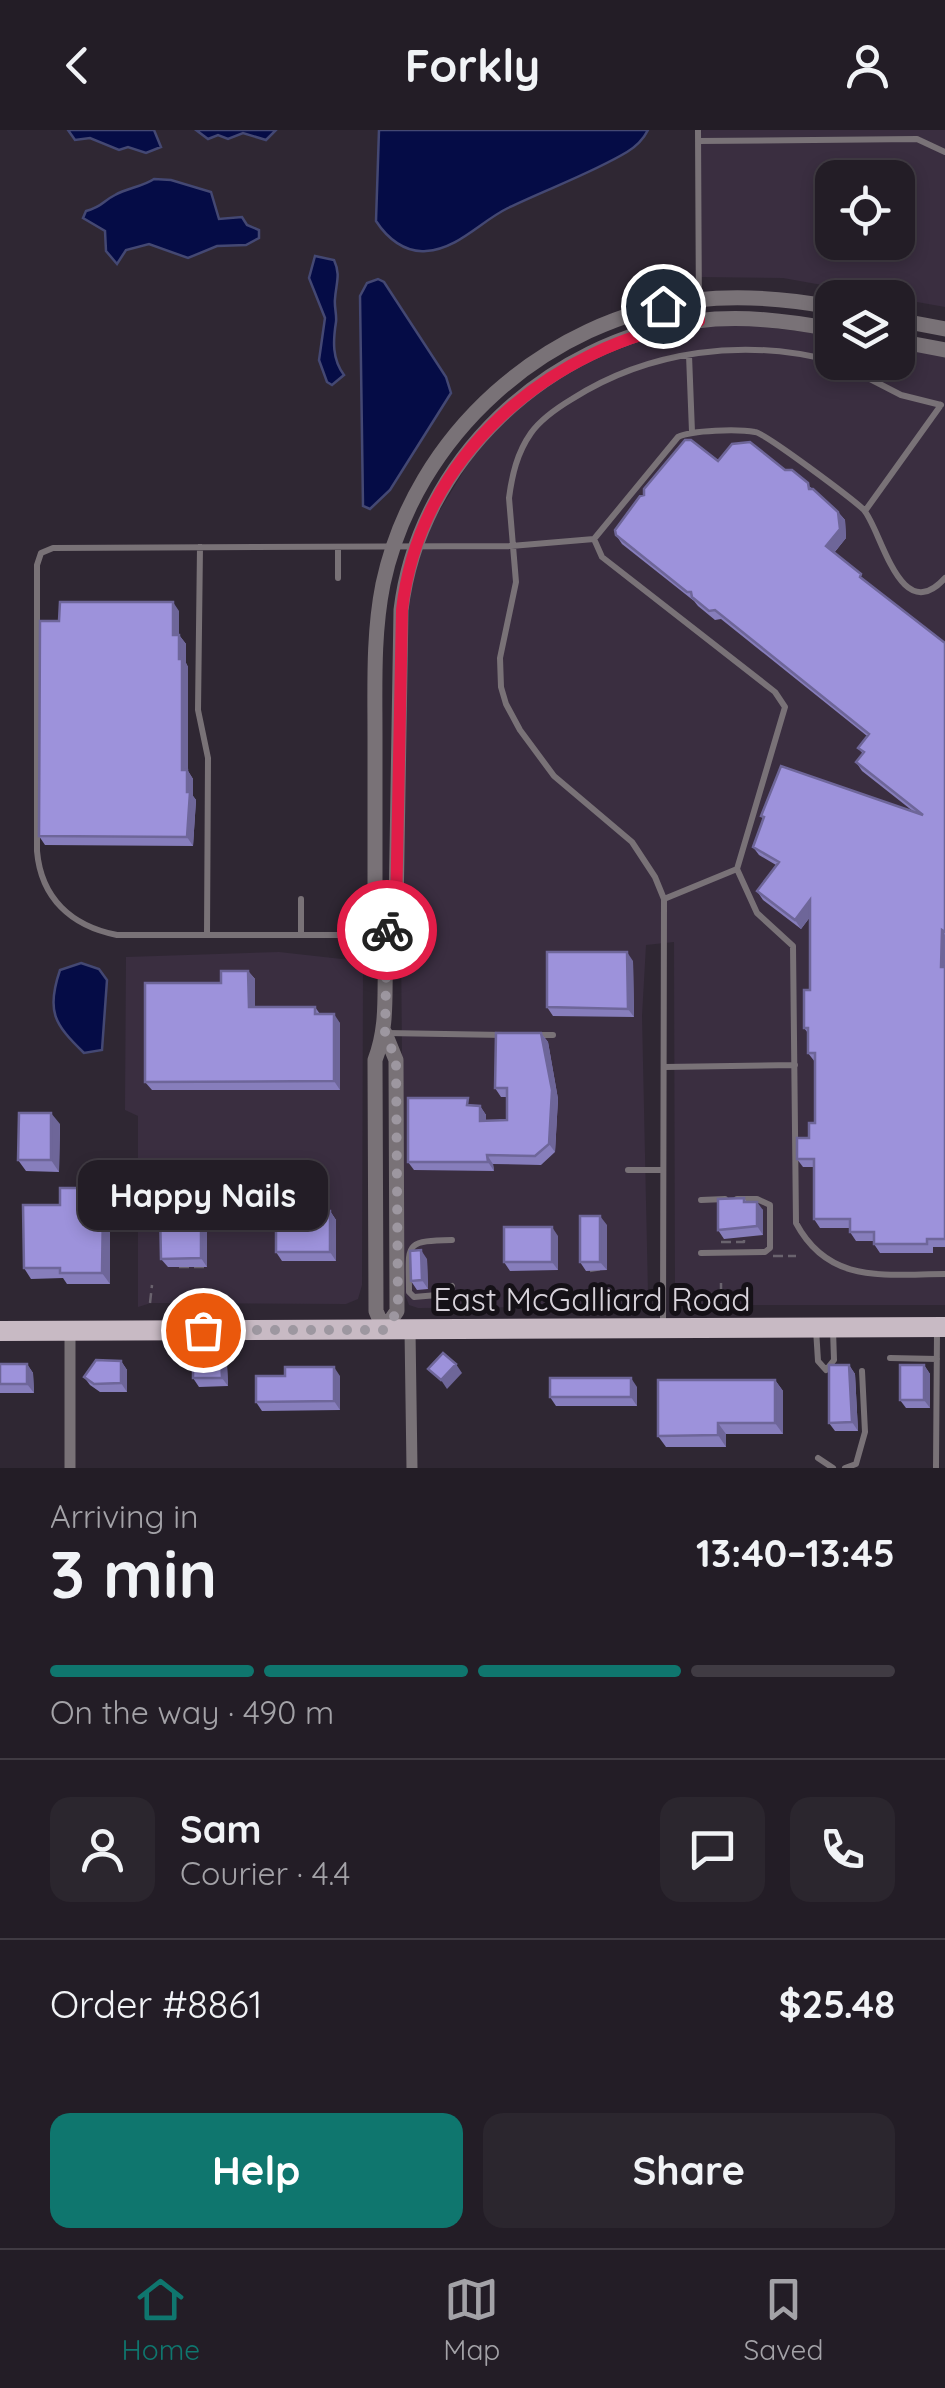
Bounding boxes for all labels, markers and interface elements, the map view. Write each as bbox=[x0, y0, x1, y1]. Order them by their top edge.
text: Forkly bbox=[405, 37, 540, 93]
icon: back bbox=[50, 38, 105, 93]
icon: person bbox=[840, 38, 895, 93]
map controls bbox=[815, 160, 915, 380]
button: locate bbox=[815, 160, 915, 260]
pin bbox=[621, 264, 706, 349]
icon: home bbox=[636, 279, 691, 334]
button: layers bbox=[815, 280, 915, 380]
courier bbox=[337, 880, 437, 980]
icon: bike bbox=[360, 903, 415, 958]
callout: Happy Nails bbox=[78, 1160, 328, 1230]
text: Happy Nails bbox=[110, 1175, 296, 1215]
street label: East McGalliard Road bbox=[433, 1279, 751, 1319]
pin bbox=[161, 1288, 246, 1373]
icon: bag bbox=[176, 1303, 231, 1358]
text: Arriving in bbox=[50, 1496, 199, 1536]
text: 13:40–13:45 bbox=[696, 1529, 895, 1577]
text: 3 min bbox=[50, 1533, 217, 1614]
text: On the way · 490 m bbox=[50, 1692, 334, 1732]
button: person bbox=[50, 1797, 155, 1902]
button: chat bbox=[660, 1797, 765, 1902]
button: phone bbox=[790, 1797, 895, 1902]
text: Sam bbox=[180, 1805, 262, 1853]
text: Courier · 4.4 bbox=[180, 1853, 350, 1893]
text: Order #8861 bbox=[50, 1980, 263, 2028]
text: $25.48 bbox=[779, 1980, 895, 2028]
button: Help bbox=[50, 2113, 463, 2228]
button: Share bbox=[483, 2113, 895, 2228]
tab: Home bbox=[122, 2272, 200, 2367]
tab: Map bbox=[443, 2272, 500, 2367]
tab: Saved bbox=[744, 2272, 823, 2367]

